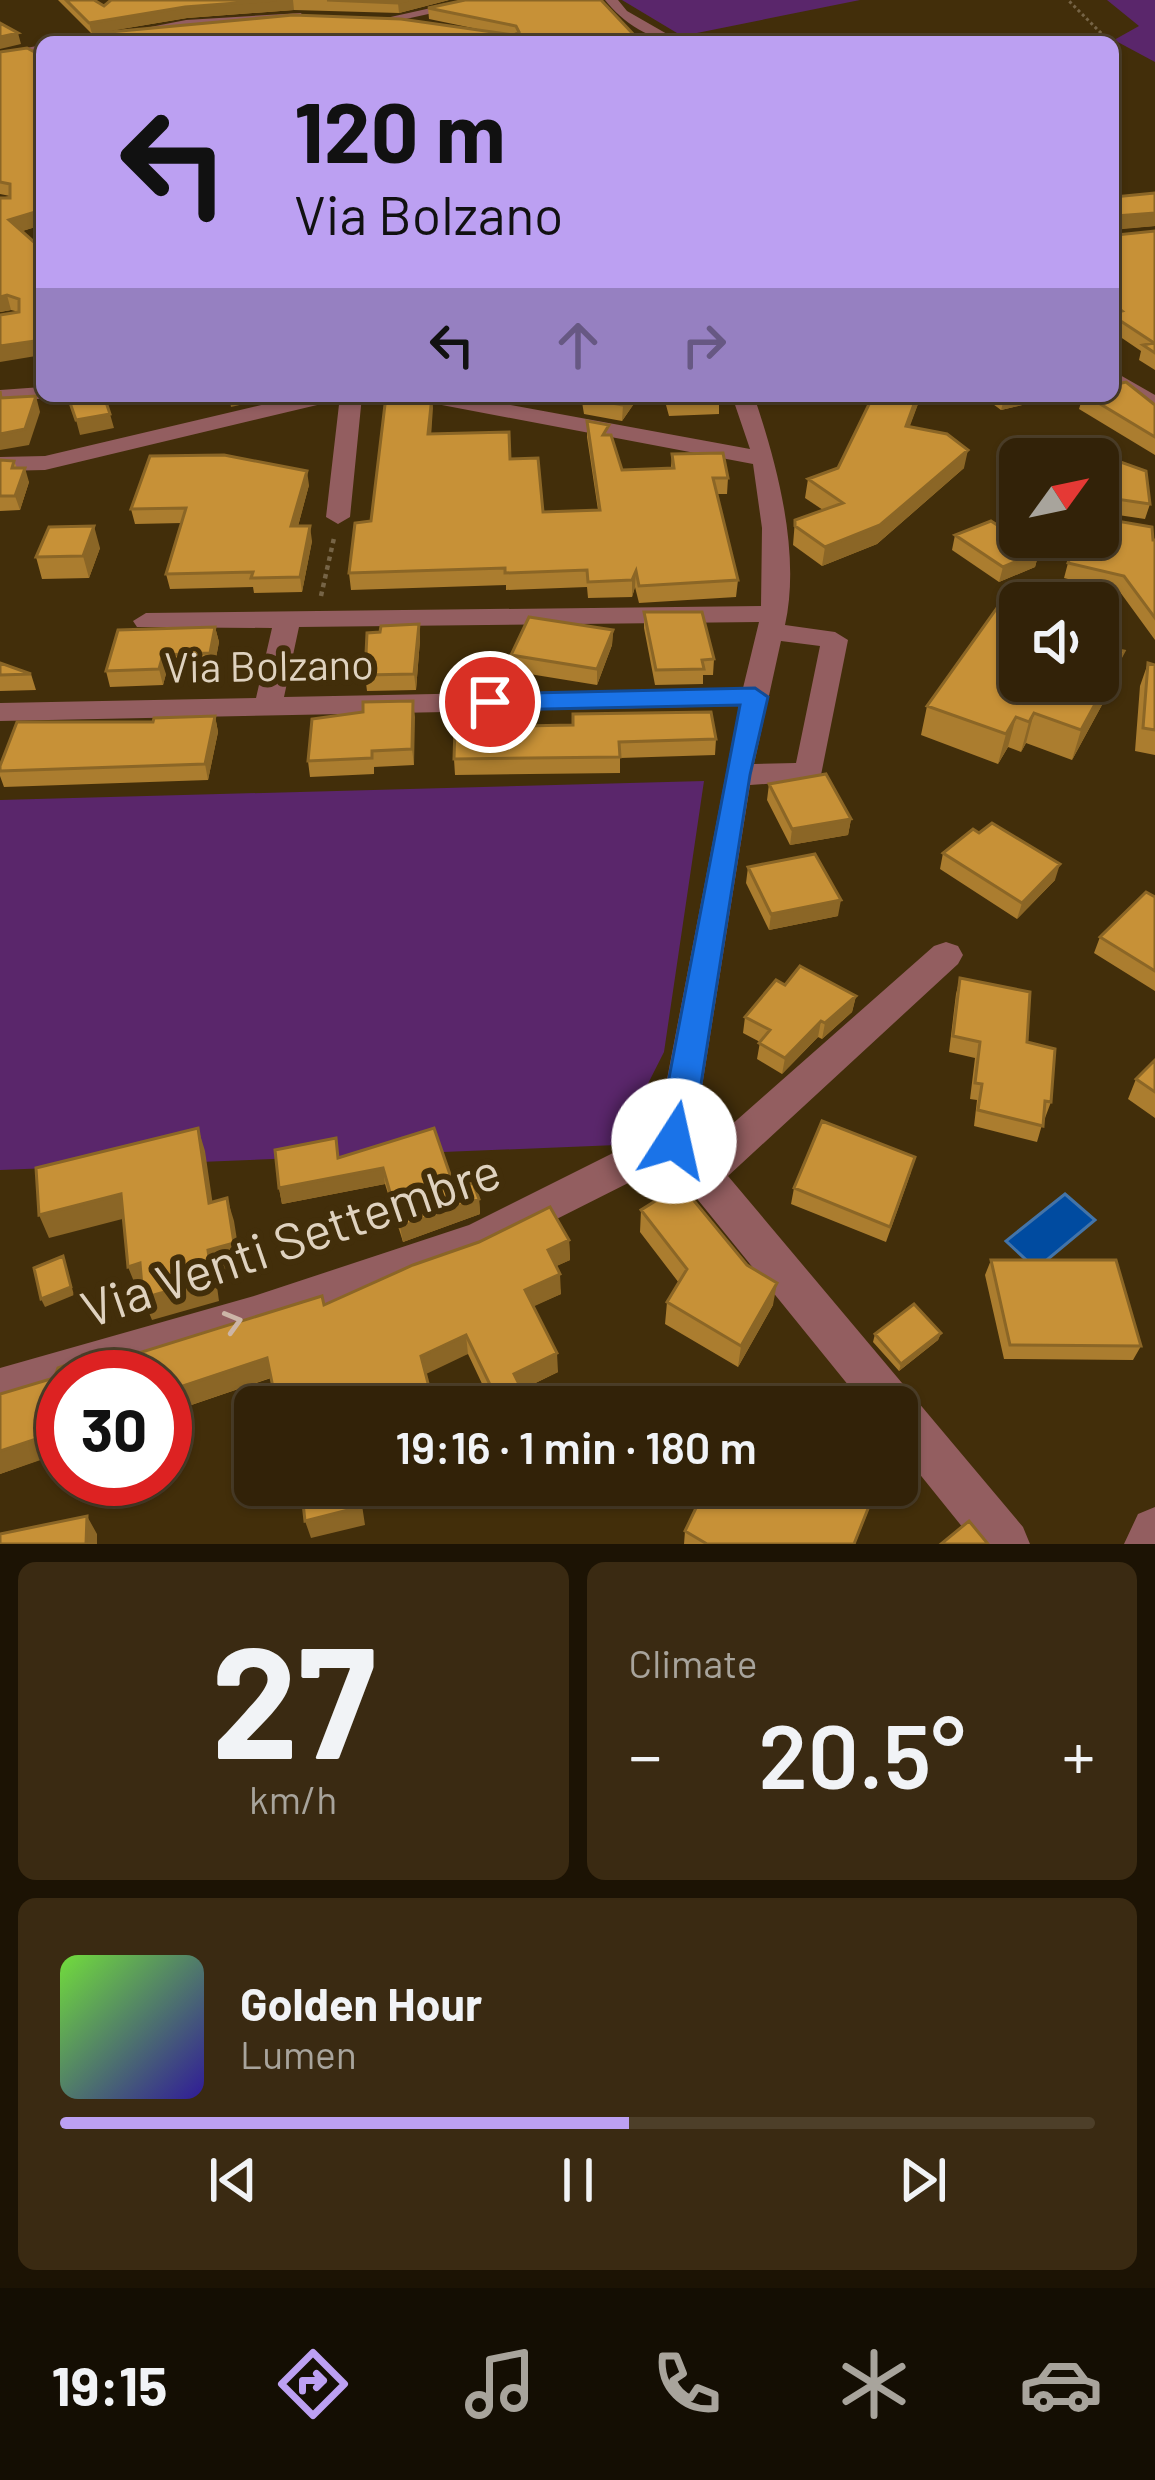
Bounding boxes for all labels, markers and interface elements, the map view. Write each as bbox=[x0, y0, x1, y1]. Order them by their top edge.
text: 120 m bbox=[294, 79, 506, 180]
icon: left bbox=[96, 84, 252, 240]
text: Via Bolzano bbox=[294, 181, 563, 246]
icon: left bbox=[419, 312, 485, 378]
icon: ahead bbox=[545, 312, 611, 378]
icon: right bbox=[671, 312, 737, 378]
north arrow bbox=[999, 438, 1119, 558]
map controls bbox=[999, 438, 1119, 702]
button: sound bbox=[999, 582, 1119, 702]
street label: Via Bolzano bbox=[164, 637, 374, 691]
pin bbox=[439, 651, 541, 753]
icon: arrive bbox=[457, 669, 523, 735]
position arrow bbox=[611, 1078, 737, 1204]
street label: Via Venti Settembre bbox=[73, 1138, 507, 1338]
one-way arrow bbox=[223, 1312, 243, 1337]
speed limit sign: 30 bbox=[36, 1350, 192, 1506]
text: 19:16 · 1 min · 180 m bbox=[395, 1419, 757, 1473]
text: 27 bbox=[211, 1603, 376, 1790]
text: Climate bbox=[629, 1639, 758, 1686]
text: 20.5° bbox=[758, 1699, 965, 1807]
text: − bbox=[629, 1714, 662, 1793]
text: + bbox=[1062, 1714, 1095, 1793]
text: km/h bbox=[249, 1775, 337, 1822]
text: Golden Hour bbox=[240, 1976, 482, 2030]
text: Lumen bbox=[240, 2030, 357, 2077]
icon: previous bbox=[200, 2147, 266, 2213]
icon: pause bbox=[545, 2147, 611, 2213]
icon: next bbox=[890, 2147, 956, 2213]
icon: directions bbox=[271, 2342, 355, 2426]
icon: music bbox=[458, 2342, 542, 2426]
icon: phone bbox=[645, 2342, 729, 2426]
icon: climate bbox=[832, 2342, 916, 2426]
icon: car bbox=[1019, 2342, 1103, 2426]
text: 19:15 bbox=[52, 2352, 167, 2417]

